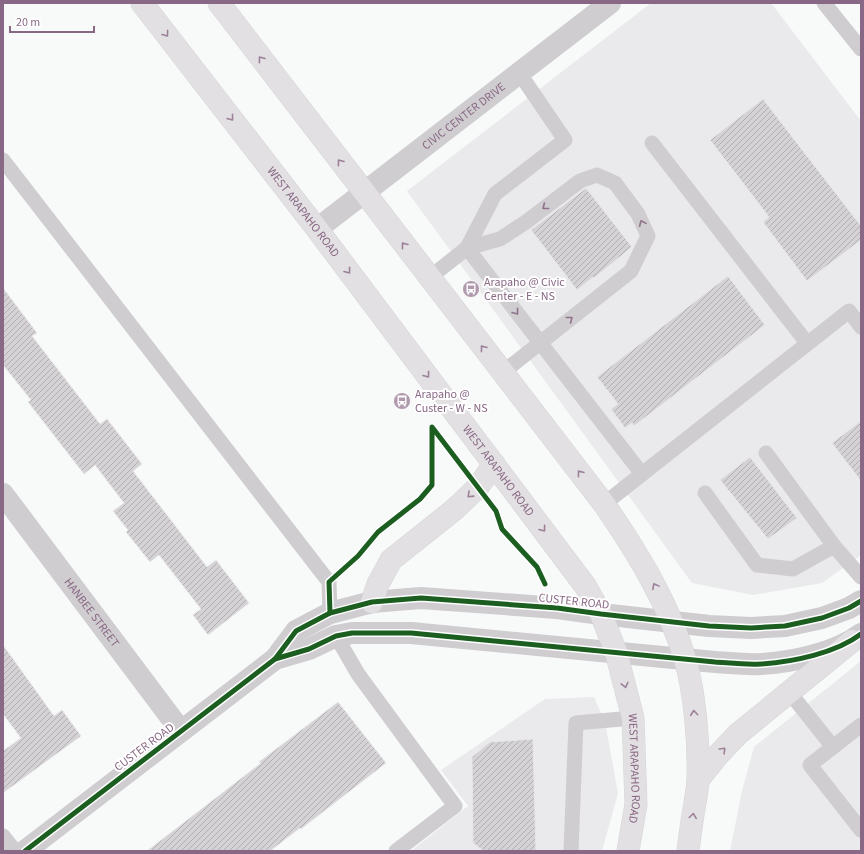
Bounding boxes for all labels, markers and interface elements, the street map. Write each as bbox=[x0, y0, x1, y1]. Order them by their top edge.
scale bar bbox=[10, 8, 94, 34]
text: 20 m bbox=[16, 14, 40, 31]
one-way arrow bbox=[161, 30, 169, 37]
one-way arrow bbox=[259, 56, 266, 63]
street label: CIVIC CENTER DRIVE bbox=[418, 79, 509, 154]
one-way arrow bbox=[226, 114, 233, 121]
one-way arrow bbox=[338, 159, 345, 166]
street label: WEST ARAPAHO ROAD bbox=[263, 163, 343, 261]
one-way arrow bbox=[543, 203, 550, 210]
one-way arrow bbox=[639, 220, 647, 228]
one-way arrow bbox=[401, 242, 408, 249]
one-way arrow bbox=[344, 267, 351, 274]
place label: Arapaho @ Civic Center - E - NS bbox=[484, 274, 565, 305]
bus stop icon: Arapaho @ Civic Center - E - NS bbox=[461, 279, 481, 299]
one-way arrow bbox=[512, 308, 519, 315]
one-way arrow bbox=[566, 316, 573, 323]
one-way arrow bbox=[480, 345, 488, 352]
one-way arrow bbox=[422, 371, 429, 378]
place label: Arapaho @ Custer - W - NS bbox=[415, 386, 488, 417]
bus stop icon: Arapaho @ Custer - W - NS bbox=[392, 391, 412, 411]
street label: WEST ARAPAHO ROAD bbox=[458, 422, 538, 520]
one-way arrow bbox=[577, 470, 584, 477]
one-way arrow bbox=[467, 490, 475, 497]
one-way arrow bbox=[538, 524, 545, 531]
street label: HANBEE STREET bbox=[60, 574, 123, 651]
one-way arrow bbox=[652, 582, 659, 590]
street label: CUSTER ROAD bbox=[538, 589, 610, 614]
one-way arrow bbox=[620, 681, 629, 688]
one-way arrow bbox=[690, 710, 699, 716]
street label: WEST ARAPAHO ROAD bbox=[624, 713, 644, 825]
street label: CUSTER ROAD bbox=[111, 719, 178, 776]
one-way arrow bbox=[718, 747, 726, 755]
one-way arrow bbox=[688, 813, 697, 819]

